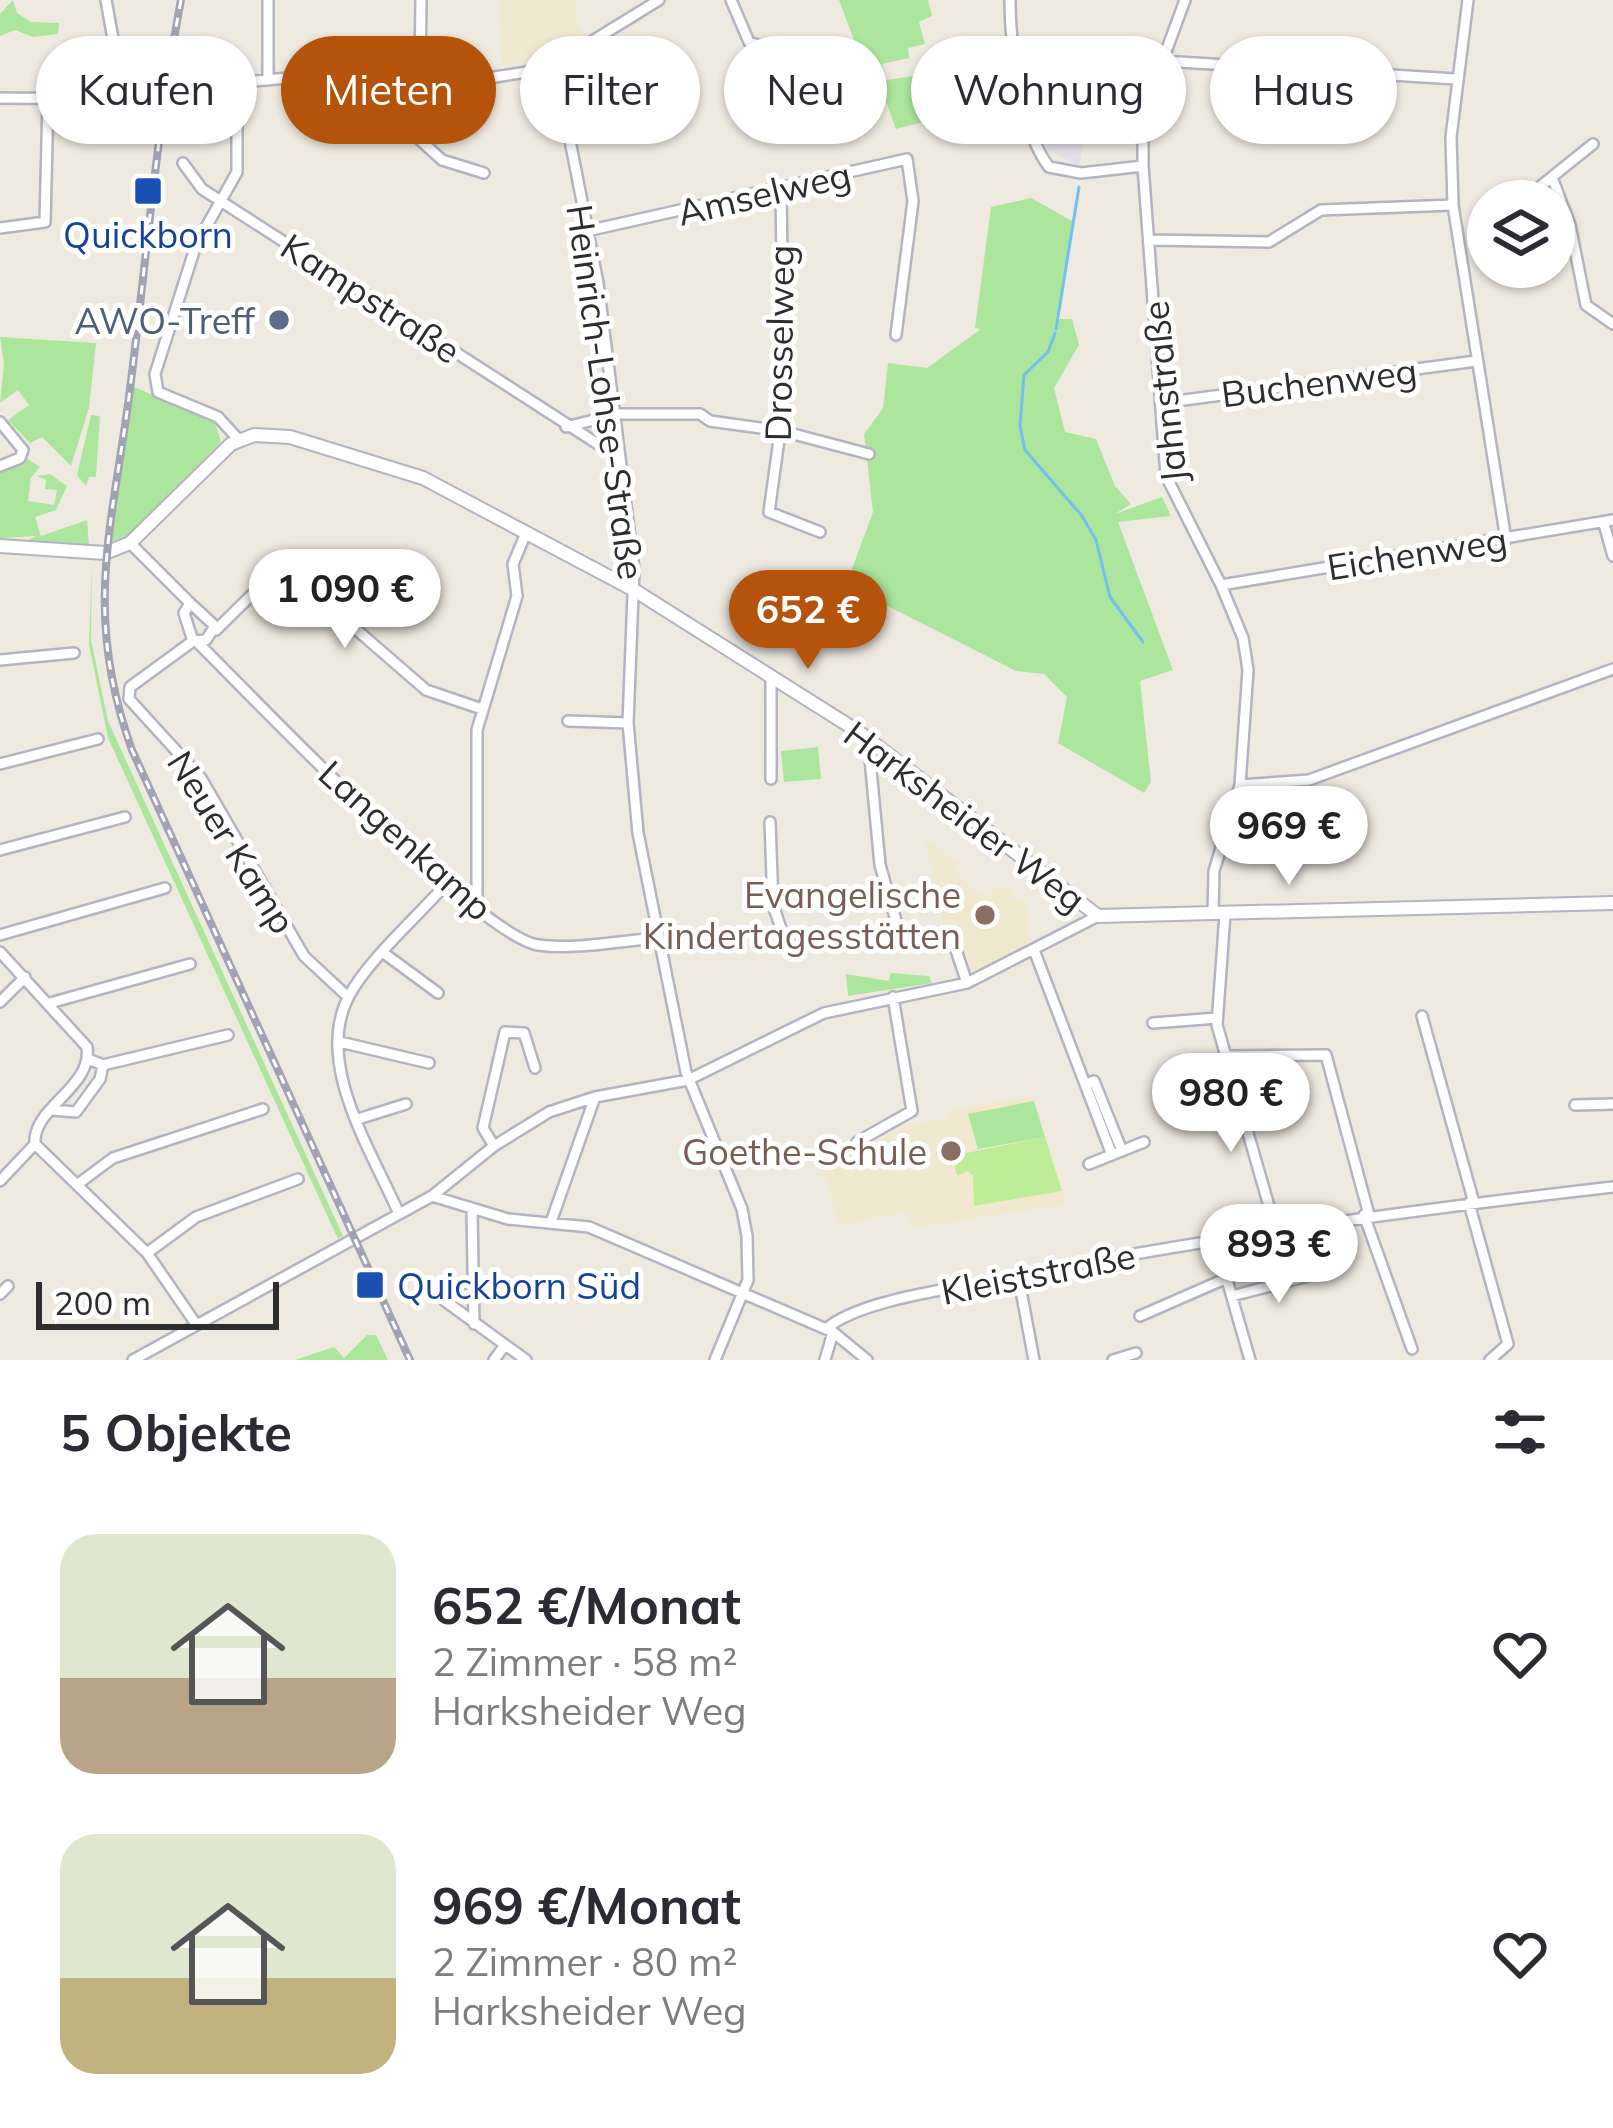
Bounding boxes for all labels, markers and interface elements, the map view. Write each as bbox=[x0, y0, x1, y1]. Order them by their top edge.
chip: Kaufen bbox=[36, 36, 257, 144]
chip: Mieten bbox=[281, 36, 496, 144]
chip: Filter bbox=[520, 36, 700, 144]
chip: Neu bbox=[724, 36, 887, 144]
chip: Wohnung bbox=[911, 36, 1186, 144]
chip: Haus bbox=[1210, 36, 1397, 144]
street label: Amselweg bbox=[673, 151, 855, 235]
marker: Quickborn bbox=[132, 175, 164, 207]
map controls bbox=[1467, 180, 1575, 288]
button: layers bbox=[1467, 180, 1575, 288]
street label: Heinrich-Lohse-Straße bbox=[557, 202, 655, 582]
place label: Quickborn bbox=[63, 212, 233, 257]
street label: Kampstraße bbox=[273, 223, 469, 373]
street label: Drosselweg bbox=[755, 244, 803, 442]
place label: AWO-Treff bbox=[74, 298, 256, 343]
street label: Jahnstraße bbox=[1132, 299, 1196, 485]
marker: AWO-Treff bbox=[266, 307, 292, 333]
street label: Buchenweg bbox=[1218, 348, 1420, 416]
street label: Eichenweg bbox=[1324, 517, 1510, 589]
pin: 1 090 € bbox=[234, 549, 456, 651]
text: 1 090 € bbox=[276, 563, 414, 612]
pin: 652 € bbox=[724, 570, 892, 672]
text: 652 € bbox=[756, 584, 860, 633]
street label: Harksheider Weg bbox=[835, 711, 1095, 921]
street label: Neuer Kamp bbox=[158, 742, 306, 942]
street label: Langenkamp bbox=[310, 750, 502, 930]
pin: 969 € bbox=[1205, 786, 1373, 888]
text: 969 € bbox=[1237, 800, 1341, 849]
place label: Evangelische Kindertagesstätten bbox=[643, 872, 961, 958]
marker: Evangelische Kindertagesstätten bbox=[972, 902, 998, 928]
pin: 980 € bbox=[1147, 1053, 1315, 1155]
text: 980 € bbox=[1179, 1067, 1283, 1116]
place label: Goethe-Schule bbox=[682, 1129, 927, 1174]
marker: Goethe-Schule bbox=[938, 1138, 964, 1164]
pin: 893 € bbox=[1195, 1204, 1363, 1306]
text: 893 € bbox=[1227, 1218, 1331, 1267]
street label: Kleiststraße bbox=[937, 1232, 1139, 1314]
place label: Quickborn Süd bbox=[397, 1263, 641, 1308]
marker: Quickborn Süd bbox=[354, 1269, 386, 1301]
scale bar bbox=[36, 1276, 279, 1329]
text: 200 m bbox=[54, 1282, 151, 1323]
icon: filters bbox=[1487, 1399, 1553, 1465]
text: 5 Objekte bbox=[60, 1400, 292, 1464]
text: 652 €/Monat bbox=[432, 1573, 741, 1637]
icon: home bbox=[156, 1582, 300, 1726]
icon: heart bbox=[1487, 1621, 1553, 1687]
text: 2 Zimmer · 58 m² bbox=[432, 1637, 737, 1686]
text: Harksheider Weg bbox=[432, 1686, 747, 1735]
text: 969 €/Monat bbox=[432, 1873, 741, 1937]
icon: home bbox=[156, 1882, 300, 2026]
icon: heart bbox=[1487, 1921, 1553, 1987]
text: 2 Zimmer · 80 m² bbox=[432, 1937, 737, 1986]
text: Harksheider Weg bbox=[432, 1986, 747, 2035]

